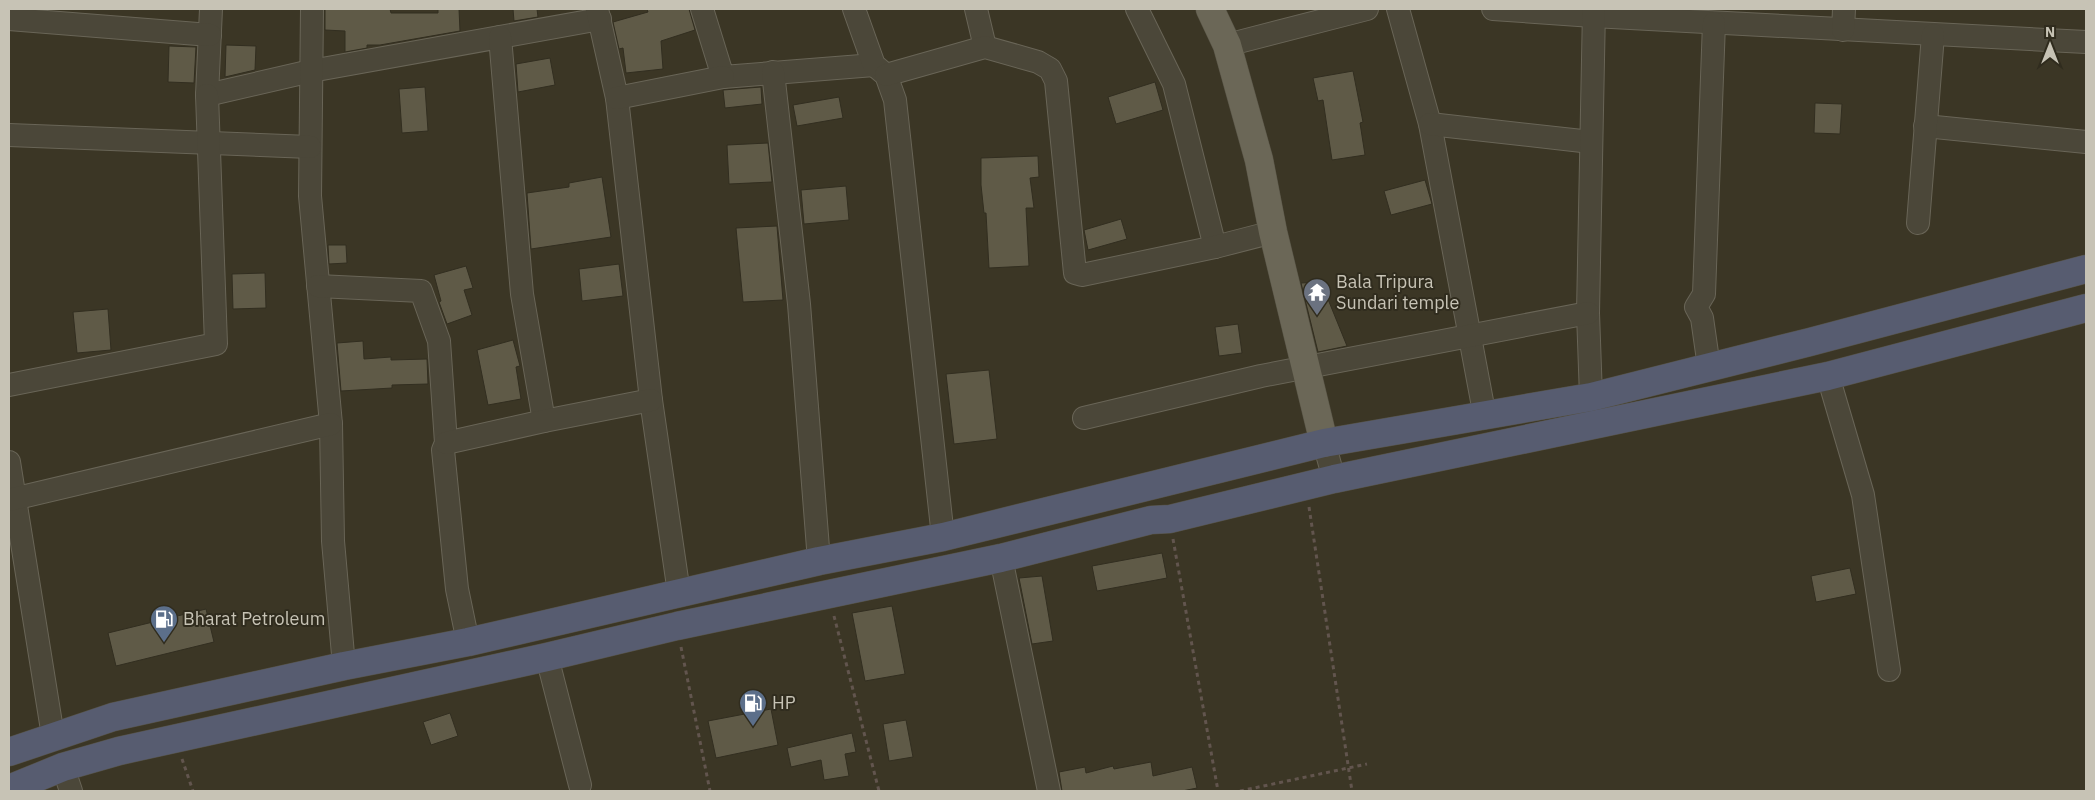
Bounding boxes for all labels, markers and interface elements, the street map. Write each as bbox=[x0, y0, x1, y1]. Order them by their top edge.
north arrow bbox=[2025, 20, 2075, 70]
text: N bbox=[2045, 23, 2055, 41]
place label: Bala Tripura Sundari temple bbox=[1336, 270, 1459, 314]
temple icon: Bala Tripura Sundari temple bbox=[1302, 277, 1332, 316]
fuel station icon: Bharat Petroleum bbox=[149, 604, 179, 643]
place label: Bharat Petroleum bbox=[183, 607, 325, 630]
fuel station icon: HP bbox=[738, 688, 768, 727]
place label: HP bbox=[772, 691, 796, 714]

